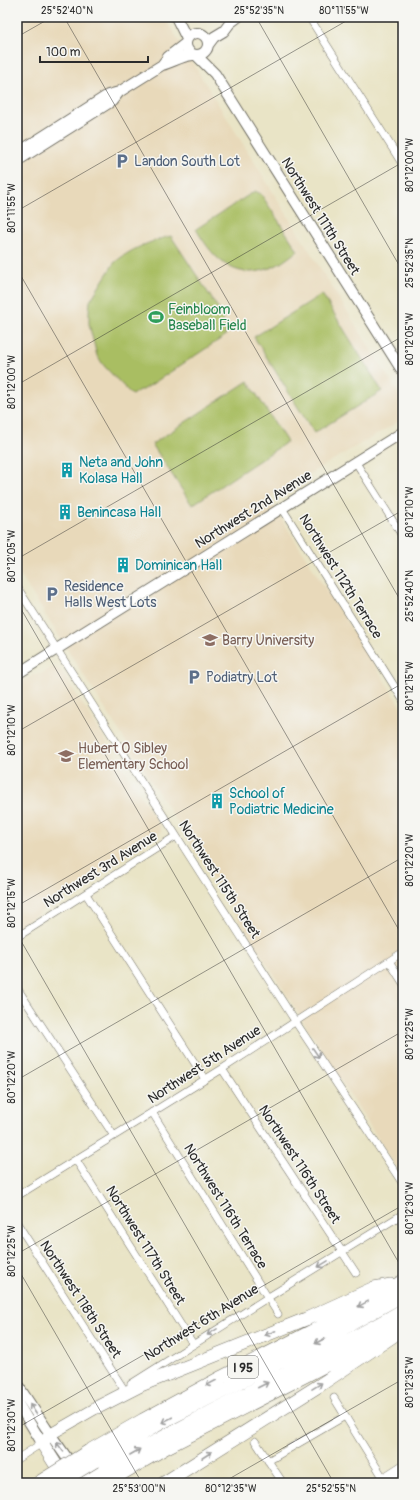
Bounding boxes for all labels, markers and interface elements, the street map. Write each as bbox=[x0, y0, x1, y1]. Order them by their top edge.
text: 25°52'40"N bbox=[41, 5, 93, 17]
text: 25°52'35"N bbox=[234, 5, 284, 17]
text: 80°11'55"W bbox=[319, 5, 369, 17]
scale bar bbox=[40, 38, 148, 64]
text: 100 m bbox=[46, 45, 81, 60]
text: 80°12'00"W bbox=[404, 138, 416, 192]
parking icon: Landon South Lot bbox=[113, 152, 131, 170]
place label: Landon South Lot bbox=[134, 153, 240, 170]
street label: Northwest 111th Street bbox=[278, 154, 364, 278]
text: 80°11'55"W bbox=[6, 183, 18, 233]
text: 25°52'35"N bbox=[404, 238, 416, 288]
place label: Feinbloom Baseball Field bbox=[168, 301, 247, 334]
sports icon: Feinbloom Baseball Field bbox=[147, 308, 165, 326]
text: 80°12'05"W bbox=[404, 312, 416, 365]
text: 80°12'00"W bbox=[6, 355, 18, 409]
place label: Neta and John Kolasa Hall bbox=[79, 454, 163, 487]
building icon: Neta and John Kolasa Hall bbox=[58, 461, 76, 479]
street label: Northwest 2nd Avenue bbox=[192, 467, 315, 552]
text: 80°12'10"W bbox=[404, 486, 416, 538]
building icon: Benincasa Hall bbox=[56, 503, 74, 521]
place label: Benincasa Hall bbox=[77, 504, 161, 521]
street label: Northwest 112th Terrace bbox=[295, 511, 386, 642]
text: 80°12'05"W bbox=[6, 529, 18, 582]
building icon: Dominican Hall bbox=[114, 556, 132, 574]
place label: Dominican Hall bbox=[135, 557, 222, 574]
text: 25°52'40"N bbox=[404, 570, 416, 622]
place label: Residence Halls West Lots bbox=[64, 578, 157, 611]
parking icon: Residence Halls West Lots bbox=[43, 585, 61, 603]
school or university icon: Barry University bbox=[201, 631, 219, 649]
place label: Barry University bbox=[222, 632, 314, 649]
text: 80°12'15"W bbox=[404, 661, 416, 711]
parking icon: Podiatry Lot bbox=[185, 668, 203, 686]
place label: Podiatry Lot bbox=[206, 669, 278, 686]
text: 80°12'10"W bbox=[6, 704, 18, 756]
place label: Hubert O Sibley Elementary School bbox=[78, 740, 189, 773]
school or university icon: Hubert O Sibley Elementary School bbox=[57, 747, 75, 765]
place label: School of Podiatric Medicine bbox=[229, 785, 334, 818]
building icon: School of Podiatric Medicine bbox=[208, 792, 226, 810]
street label: Northwest 115th Street bbox=[175, 817, 264, 942]
street label: Northwest 3rd Avenue bbox=[40, 827, 160, 911]
text: 80°12'20"W bbox=[404, 833, 416, 886]
text: 80°12'15"W bbox=[6, 878, 18, 928]
text: 80°12'25"W bbox=[404, 1008, 416, 1060]
street label: Northwest 5th Avenue bbox=[145, 1021, 264, 1107]
one-way arrow bbox=[312, 1047, 320, 1058]
text: 80°12'20"W bbox=[6, 1050, 18, 1103]
street label: Northwest 116th Street bbox=[255, 1102, 344, 1227]
street label: Northwest 116th Terrace bbox=[180, 1141, 271, 1272]
text: 80°12'30"W bbox=[404, 1181, 416, 1234]
street label: Northwest 117th Street bbox=[102, 1183, 189, 1308]
text: 80°12'25"W bbox=[6, 1225, 18, 1277]
street label: Northwest 118th Street bbox=[36, 1237, 125, 1362]
one-way arrow bbox=[317, 1260, 329, 1268]
street label: Northwest 6th Avenue bbox=[141, 1280, 262, 1365]
one-way arrow bbox=[358, 1301, 370, 1309]
one-way arrow bbox=[206, 1329, 218, 1337]
one-way arrow bbox=[264, 1330, 276, 1338]
one-way arrow bbox=[314, 1338, 326, 1345]
road number: I 95 bbox=[228, 1356, 258, 1378]
text: 80°12'35"W bbox=[404, 1356, 416, 1408]
one-way arrow bbox=[205, 1380, 217, 1388]
one-way arrow bbox=[256, 1381, 268, 1388]
one-way arrow bbox=[312, 1382, 323, 1391]
text: 80°12'30"W bbox=[6, 1398, 18, 1451]
one-way arrow bbox=[29, 1403, 37, 1415]
one-way arrow bbox=[161, 1417, 173, 1424]
one-way arrow bbox=[56, 1441, 64, 1452]
one-way arrow bbox=[129, 1448, 141, 1456]
one-way arrow bbox=[201, 1451, 212, 1459]
text: 25°53'00"N bbox=[113, 1483, 166, 1495]
text: 80°12'35"W bbox=[205, 1483, 257, 1495]
text: 25°52'55"N bbox=[306, 1483, 356, 1495]

